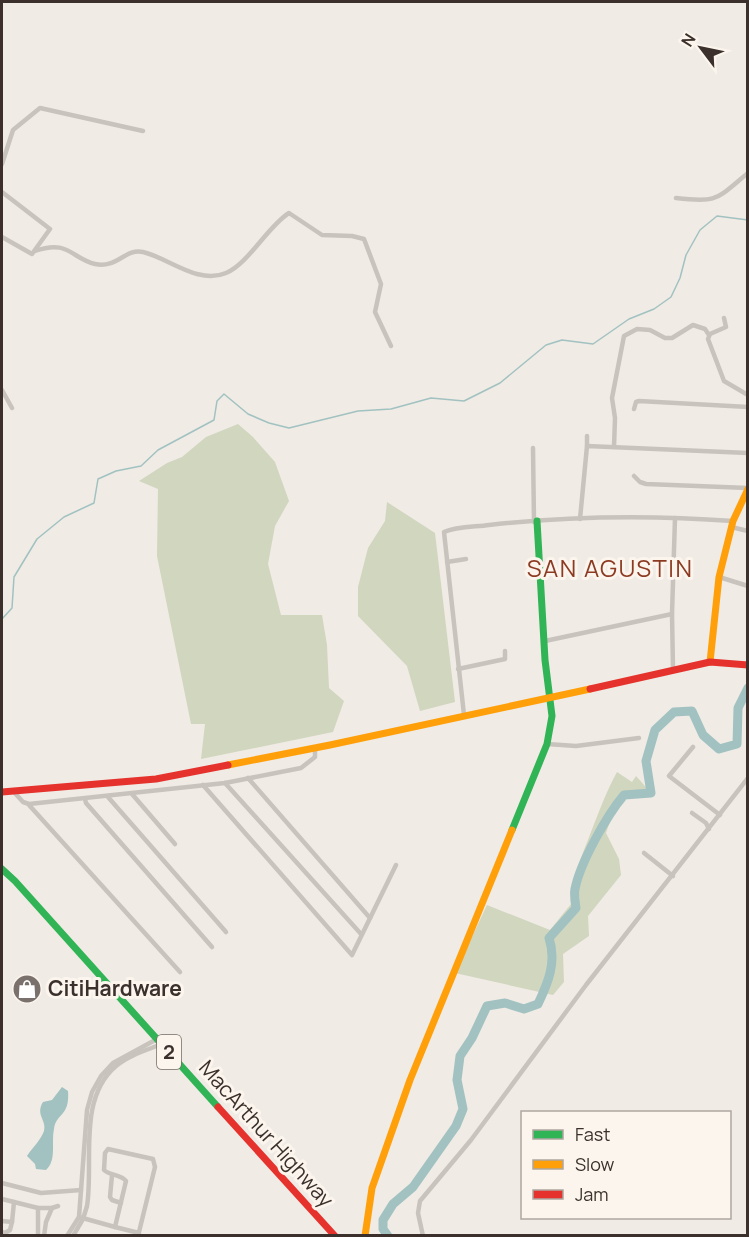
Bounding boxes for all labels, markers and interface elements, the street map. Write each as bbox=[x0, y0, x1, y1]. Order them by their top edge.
north arrow bbox=[671, 18, 731, 78]
text: N bbox=[676, 29, 701, 51]
district label: SAN AGUSTIN bbox=[527, 551, 693, 584]
shop icon: CitiHardware bbox=[11, 973, 43, 1005]
place label: CitiHardware bbox=[48, 974, 182, 1002]
road number: 2 bbox=[157, 1035, 181, 1069]
street label: MacArthur Highway bbox=[193, 1054, 340, 1213]
legend bbox=[521, 1111, 731, 1219]
text: Fast bbox=[575, 1122, 610, 1146]
text: Slow bbox=[575, 1152, 615, 1176]
text: Jam bbox=[575, 1182, 609, 1206]

